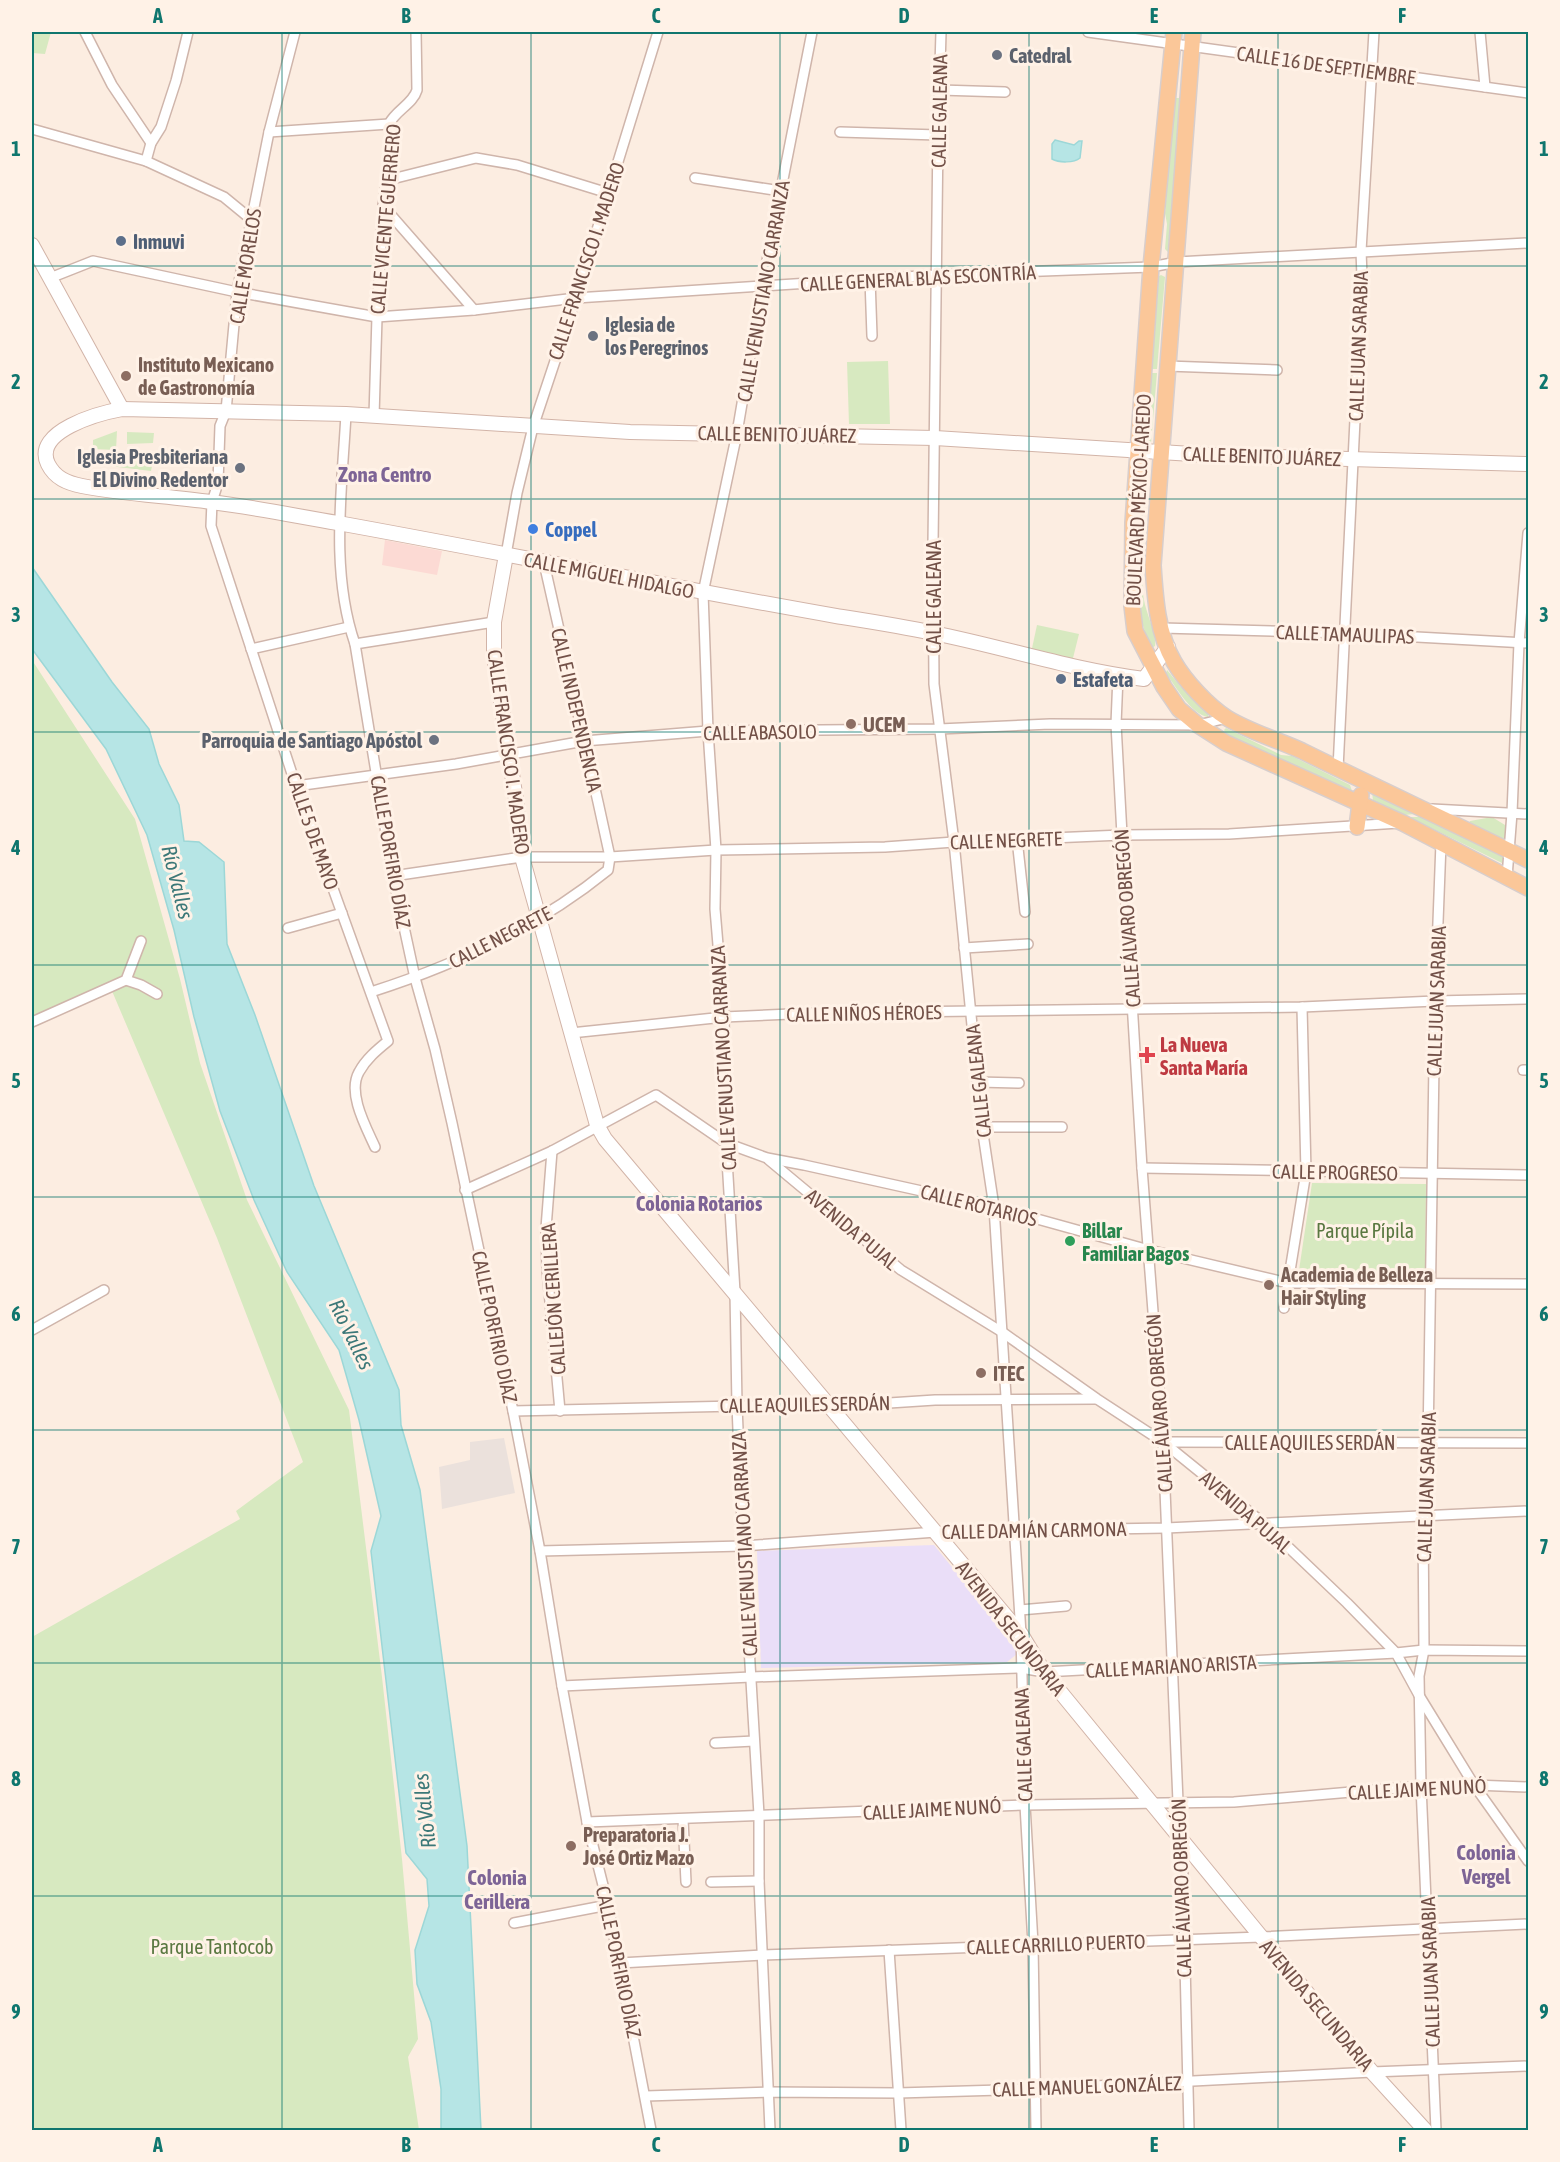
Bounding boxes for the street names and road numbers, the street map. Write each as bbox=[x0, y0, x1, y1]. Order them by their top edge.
street label: CALLE 16 DE SEPTIEMBRE bbox=[1235, 41, 1417, 89]
street label: CALLE GALEANA bbox=[927, 54, 951, 168]
street label: CALLE VICENTE GUERRERO bbox=[365, 123, 405, 315]
street label: CALLE FRANCISCO I. MADERO bbox=[543, 159, 629, 363]
street label: CALLE VENUSTIANO CARRANZA bbox=[732, 178, 794, 404]
street label: CALLE MORELOS bbox=[225, 207, 265, 325]
street label: CALLE GENERAL BLAS ESCONTRÍA bbox=[800, 260, 1037, 296]
street label: CALLE JUAN SARABIA bbox=[1344, 270, 1372, 422]
street label: BOULEVARD MÉXICO-LAREDO bbox=[1121, 393, 1155, 607]
street label: CALLE BENITO JUÁREZ bbox=[697, 421, 857, 447]
street label: CALLE BENITO JUÁREZ bbox=[1182, 442, 1342, 470]
street label: CALLE GALEANA bbox=[922, 540, 945, 654]
street label: CALLE MIGUEL HIDALGO bbox=[522, 547, 696, 603]
street label: CALLE TAMAULIPAS bbox=[1275, 620, 1415, 648]
street label: CALLE INDEPENDENCIA bbox=[547, 626, 607, 794]
street label: CALLE FRANCISCO I. MADERO bbox=[483, 648, 535, 856]
street label: CALLE ABASOLO bbox=[703, 720, 817, 744]
street label: CALLE 5 DE MAYO bbox=[282, 769, 344, 893]
street label: CALLE PORFIRIO DÍAZ bbox=[366, 774, 416, 930]
street label: CALLE NEGRETE bbox=[949, 827, 1063, 853]
street label: CALLE ÁLVARO OBREGÓN bbox=[1109, 828, 1145, 1008]
street label: CALLE NEGRETE bbox=[445, 901, 556, 973]
street label: CALLE JUAN SARABIA bbox=[1422, 925, 1450, 1077]
street label: CALLE VENUSTIANO CARRANZA bbox=[706, 945, 740, 1171]
street label: CALLE NIÑOS HÉROES bbox=[786, 1000, 942, 1026]
street label: CALLE GALEANA bbox=[961, 1023, 995, 1139]
street label: CALLE PROGRESO bbox=[1272, 1159, 1398, 1185]
street label: CALLE ROTARIOS bbox=[918, 1179, 1040, 1231]
street label: AVENIDA PUJAL bbox=[801, 1184, 903, 1275]
street label: CALLEJÓN CERILLERA bbox=[536, 1222, 570, 1376]
street label: CALLE PORFIRIO DÍAZ bbox=[468, 1249, 522, 1405]
street label: CALLE ÁLVARO OBREGÓN bbox=[1141, 1313, 1177, 1493]
street label: CALLE AQUILES SERDÁN bbox=[719, 1391, 891, 1417]
street label: CALLE JUAN SARABIA bbox=[1412, 1411, 1440, 1563]
street label: CALLE VENUSTIANO CARRANZA bbox=[727, 1431, 761, 1657]
street label: CALLE AQUILES SERDÁN bbox=[1224, 1431, 1396, 1454]
street label: AVENIDA PUJAL bbox=[1195, 1466, 1297, 1558]
street label: CALLE DAMIÁN CARMONA bbox=[941, 1517, 1127, 1543]
street label: AVENIDA SECUNDARIA bbox=[952, 1556, 1071, 1700]
street label: CALLE MARIANO ARISTA bbox=[1085, 1650, 1257, 1682]
street label: CALLE GALEANA bbox=[1010, 1688, 1036, 1802]
street label: CALLE JAIME NUNÓ bbox=[1347, 1774, 1487, 1804]
street label: CALLE JAIME NUNÓ bbox=[862, 1794, 1002, 1824]
street label: CALLE ÁLVARO OBREGÓN bbox=[1166, 1798, 1196, 1978]
street label: CALLE PORFIRIO DÍAZ bbox=[592, 1884, 646, 2040]
street label: CALLE JUAN SARABIA bbox=[1416, 1896, 1444, 2048]
street label: CALLE CARRILLO PUERTO bbox=[966, 1929, 1146, 1959]
street label: AVENIDA SECUNDARIA bbox=[1256, 1935, 1379, 2075]
street label: CALLE MANUEL GONZÁLEZ bbox=[992, 2071, 1182, 2101]

